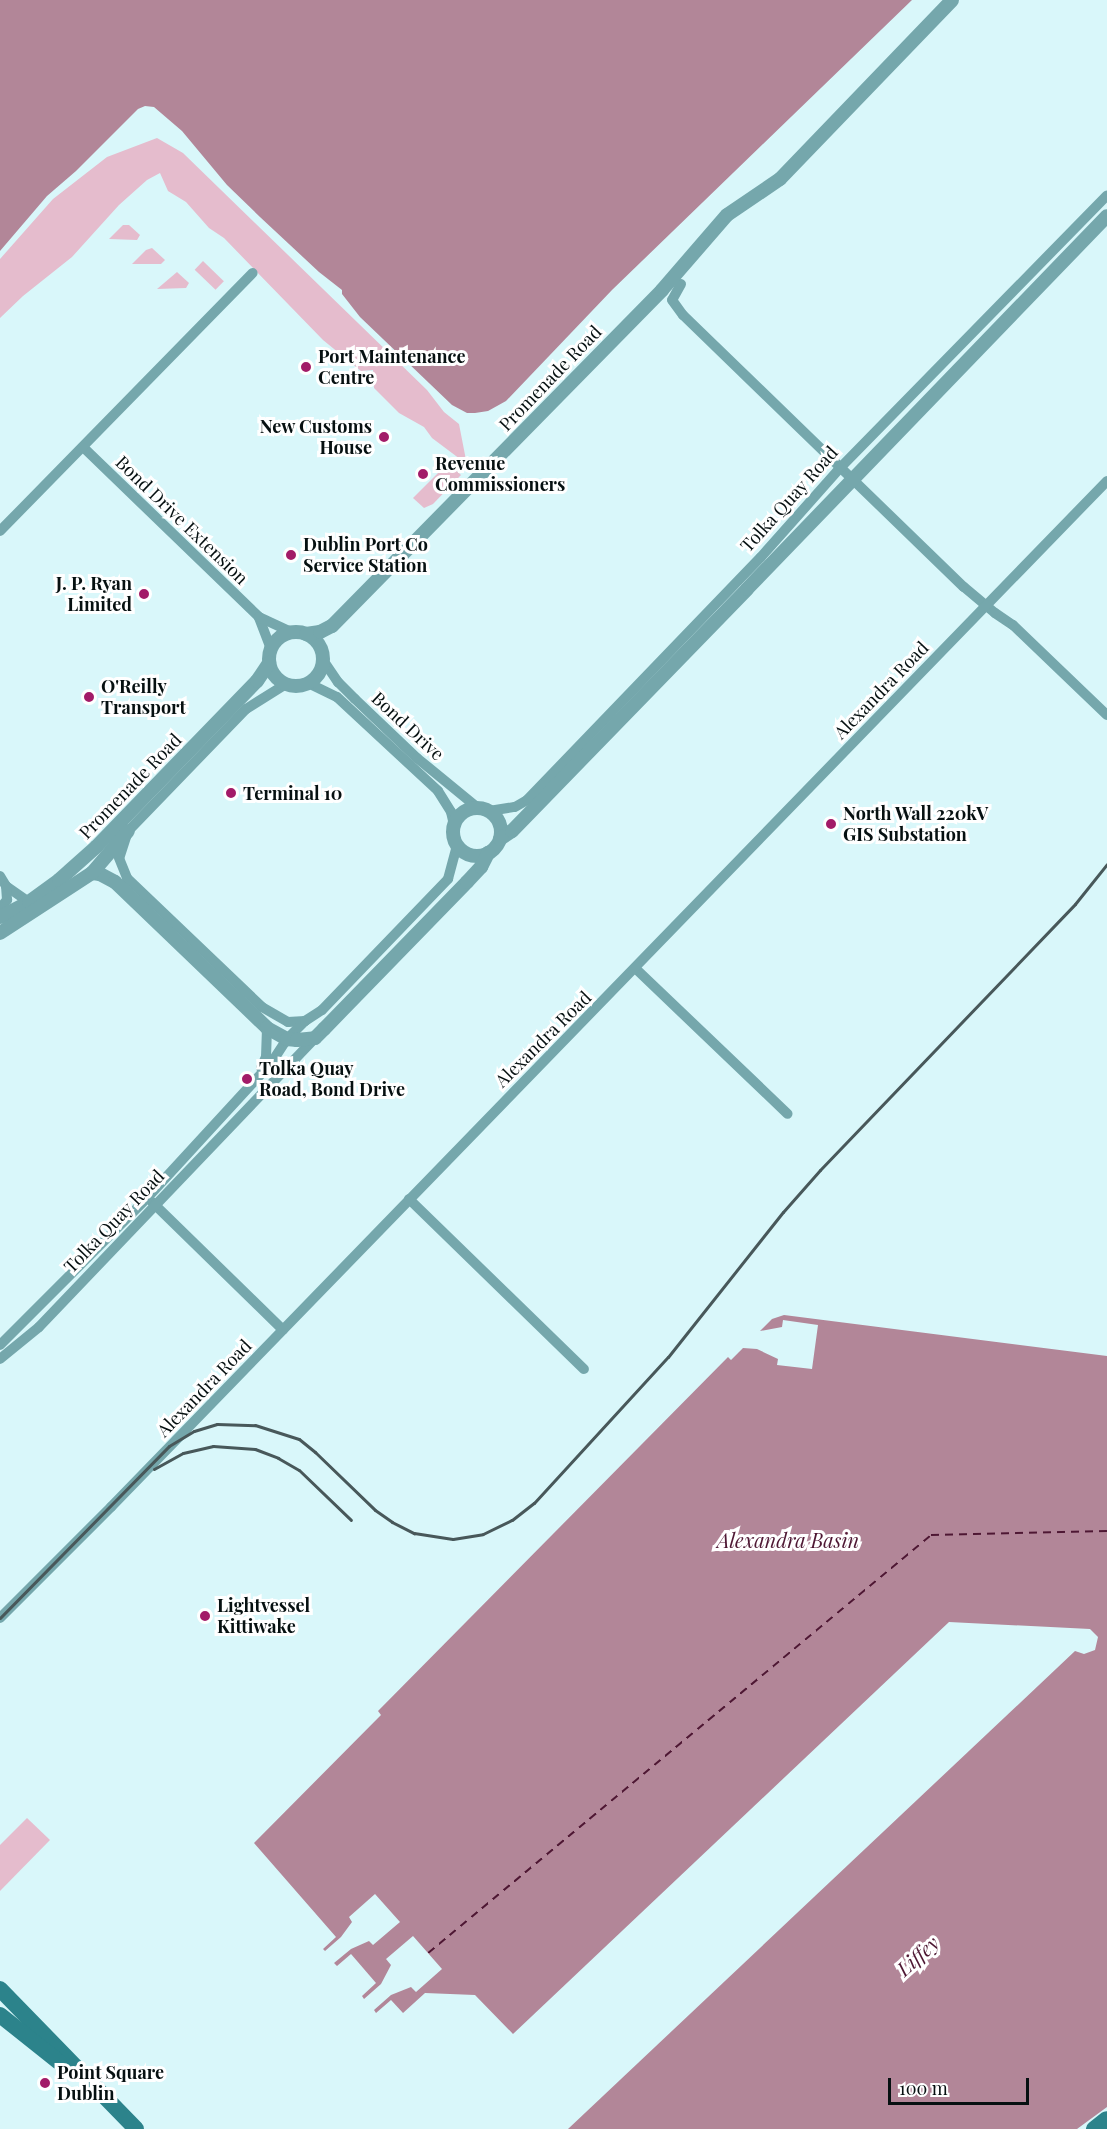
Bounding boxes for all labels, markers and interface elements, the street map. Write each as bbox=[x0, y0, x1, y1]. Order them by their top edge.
street label: Promenade Road bbox=[494, 321, 606, 435]
place label: Port Maintenance Centre bbox=[318, 346, 466, 388]
marker: Port Maintenance Centre bbox=[299, 360, 313, 374]
place label: New Customs House bbox=[259, 416, 372, 458]
marker: New Customs House bbox=[377, 430, 391, 444]
street label: Tolka Quay Road bbox=[736, 441, 842, 557]
street label: Bond Drive Extension bbox=[111, 451, 253, 589]
place label: Revenue Commissioners bbox=[435, 453, 565, 496]
marker: Revenue Commissioners bbox=[416, 467, 430, 481]
place label: Dublin Port Co Service Station bbox=[303, 534, 428, 576]
marker: Dublin Port Co Service Station bbox=[284, 548, 298, 562]
place label: J. P. Ryan Limited bbox=[56, 573, 132, 616]
marker: J. P. Ryan Limited bbox=[137, 587, 151, 601]
street label: Alexandra Road bbox=[829, 637, 933, 743]
place label: O'Reilly Transport bbox=[101, 676, 186, 718]
street label: Bond Drive bbox=[367, 687, 449, 765]
marker: O'Reilly Transport bbox=[82, 690, 96, 704]
street label: Promenade Road bbox=[74, 729, 186, 843]
place label: Terminal 10 bbox=[243, 782, 342, 804]
marker: Terminal 10 bbox=[224, 786, 238, 800]
place label: North Wall 220kV GIS Substation bbox=[843, 803, 989, 846]
marker: North Wall 220kV GIS Substation bbox=[824, 817, 838, 831]
street label: Alexandra Road bbox=[490, 986, 596, 1092]
place label: Tolka Quay Road, Bond Drive bbox=[259, 1058, 405, 1100]
marker: Tolka Quay Road, Bond Drive bbox=[240, 1072, 254, 1086]
street label: Tolka Quay Road bbox=[59, 1165, 169, 1277]
street label: Alexandra Road bbox=[152, 1335, 256, 1441]
water label: Alexandra Basin bbox=[717, 1527, 859, 1551]
place label: Lightvessel Kittiwake bbox=[217, 1595, 310, 1638]
marker: Lightvessel Kittiwake bbox=[198, 1609, 212, 1623]
water label: Liffey bbox=[891, 1930, 943, 1980]
place label: Point Square Dublin bbox=[57, 2062, 164, 2104]
scale bar bbox=[891, 2066, 1032, 2104]
marker: Point Square Dublin bbox=[38, 2076, 52, 2090]
text: 100 m bbox=[899, 2076, 948, 2100]

